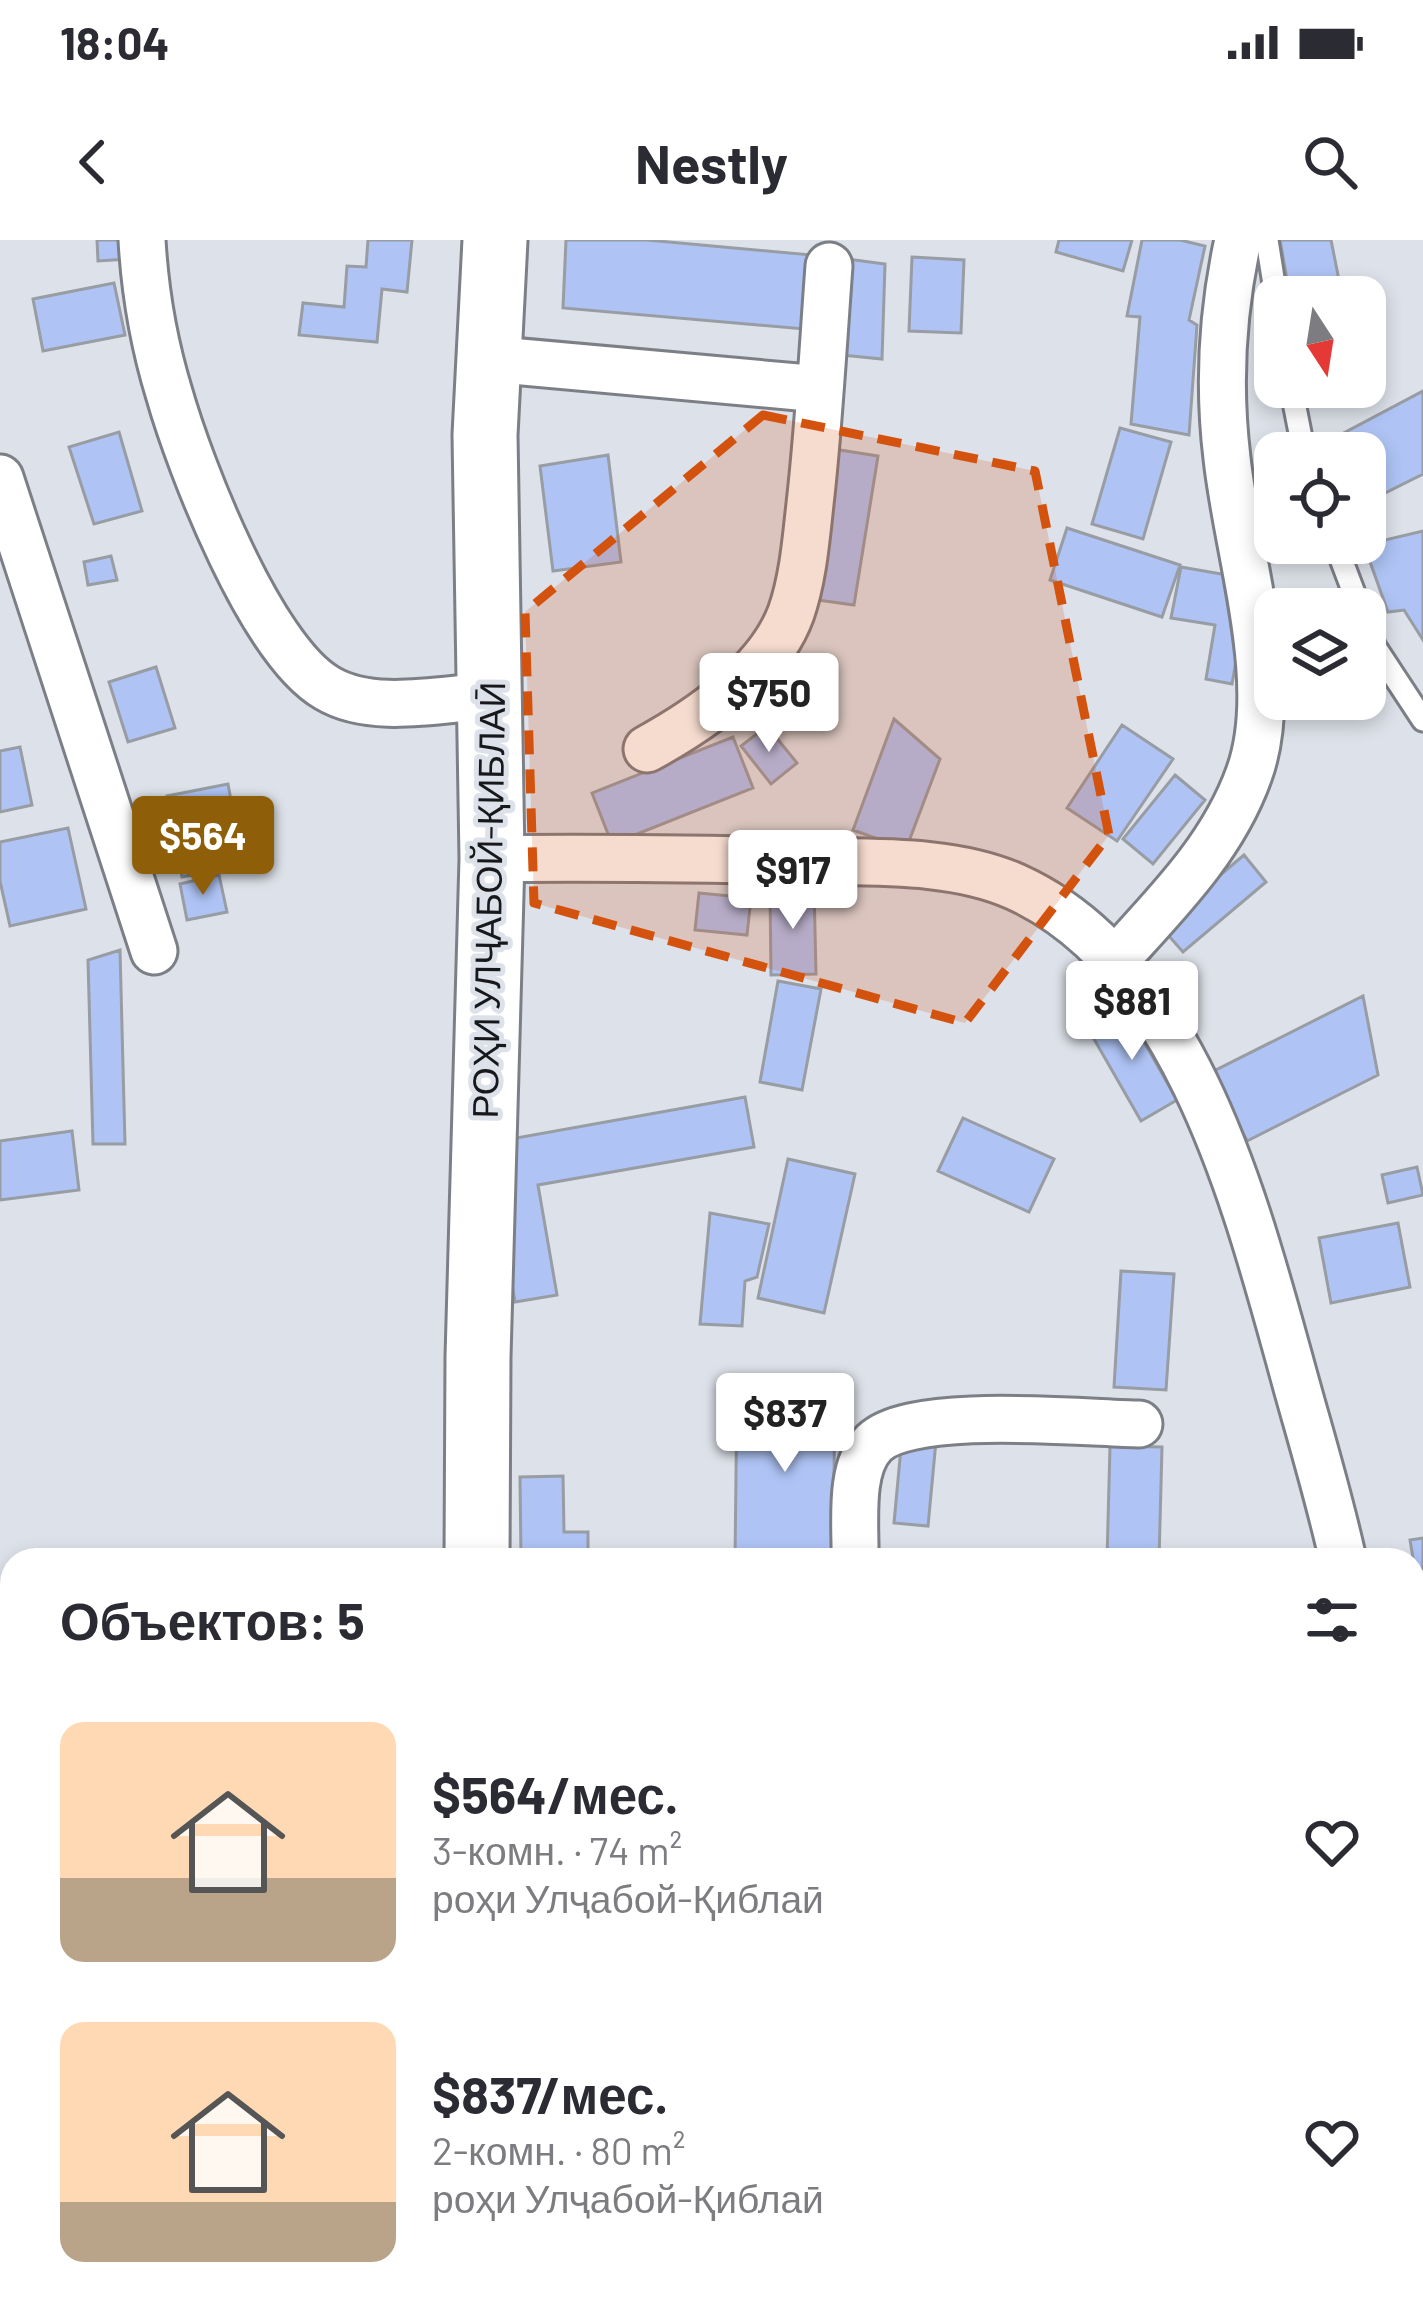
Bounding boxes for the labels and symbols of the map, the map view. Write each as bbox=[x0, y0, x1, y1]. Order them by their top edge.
north arrow bbox=[1254, 276, 1386, 408]
pin: $750 bbox=[698, 653, 840, 755]
street label: РОҲИ УЛҶАБОЙ-ҚИБЛАӢ bbox=[462, 681, 513, 1119]
pin: $564 bbox=[132, 796, 274, 898]
pin: $917 bbox=[722, 830, 864, 932]
pin: $881 bbox=[1061, 961, 1203, 1063]
pin: $837 bbox=[714, 1373, 856, 1475]

